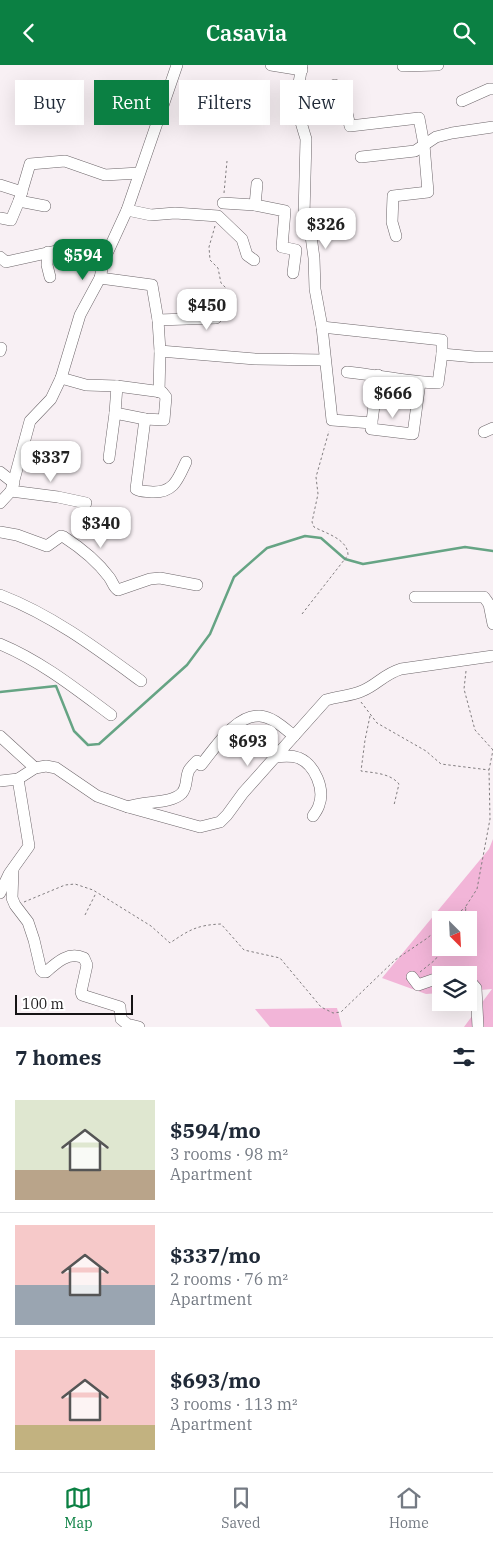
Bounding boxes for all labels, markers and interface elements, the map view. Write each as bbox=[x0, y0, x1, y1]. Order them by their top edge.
text: Casavia bbox=[206, 18, 287, 47]
icon: back bbox=[15, 19, 43, 47]
icon: search bbox=[450, 19, 478, 47]
chip: Buy bbox=[15, 80, 84, 125]
chip: Rent bbox=[94, 80, 169, 125]
chip: Filters bbox=[179, 80, 270, 125]
chip: New bbox=[280, 80, 353, 125]
pin: $326 bbox=[296, 207, 356, 250]
text: $326 bbox=[307, 214, 345, 234]
pin: $594 bbox=[53, 239, 113, 281]
text: $594 bbox=[64, 245, 102, 265]
pin: $450 bbox=[177, 289, 237, 331]
text: $450 bbox=[188, 295, 226, 315]
pin: $666 bbox=[363, 377, 423, 419]
text: $666 bbox=[374, 383, 412, 403]
pin: $337 bbox=[21, 441, 81, 483]
text: $337 bbox=[32, 447, 70, 467]
pin: $340 bbox=[71, 507, 131, 549]
text: $340 bbox=[82, 513, 120, 533]
pin: $693 bbox=[218, 725, 278, 767]
text: $693 bbox=[229, 731, 267, 751]
north arrow bbox=[432, 911, 478, 956]
map controls bbox=[432, 911, 477, 1011]
button: layers bbox=[432, 966, 477, 1011]
scale bar bbox=[15, 992, 132, 1015]
text: 100 m bbox=[22, 995, 64, 1013]
text: 7 homes bbox=[15, 1043, 101, 1071]
icon: filters bbox=[450, 1043, 478, 1071]
text: $594/mo bbox=[170, 1116, 261, 1144]
icon: home bbox=[55, 1120, 115, 1180]
text: 3 rooms · 98 m² bbox=[170, 1144, 288, 1164]
text: Apartment bbox=[170, 1164, 252, 1184]
text: $337/mo bbox=[170, 1241, 261, 1269]
icon: home bbox=[55, 1245, 115, 1305]
text: 2 rooms · 76 m² bbox=[170, 1269, 288, 1289]
text: Apartment bbox=[170, 1289, 252, 1309]
text: $693/mo bbox=[170, 1366, 261, 1394]
icon: home bbox=[55, 1370, 115, 1430]
text: 3 rooms · 113 m² bbox=[170, 1394, 298, 1414]
text: Apartment bbox=[170, 1414, 252, 1434]
tab: Map bbox=[64, 1484, 93, 1532]
tab: Saved bbox=[221, 1484, 260, 1532]
tab: Home bbox=[389, 1484, 429, 1532]

